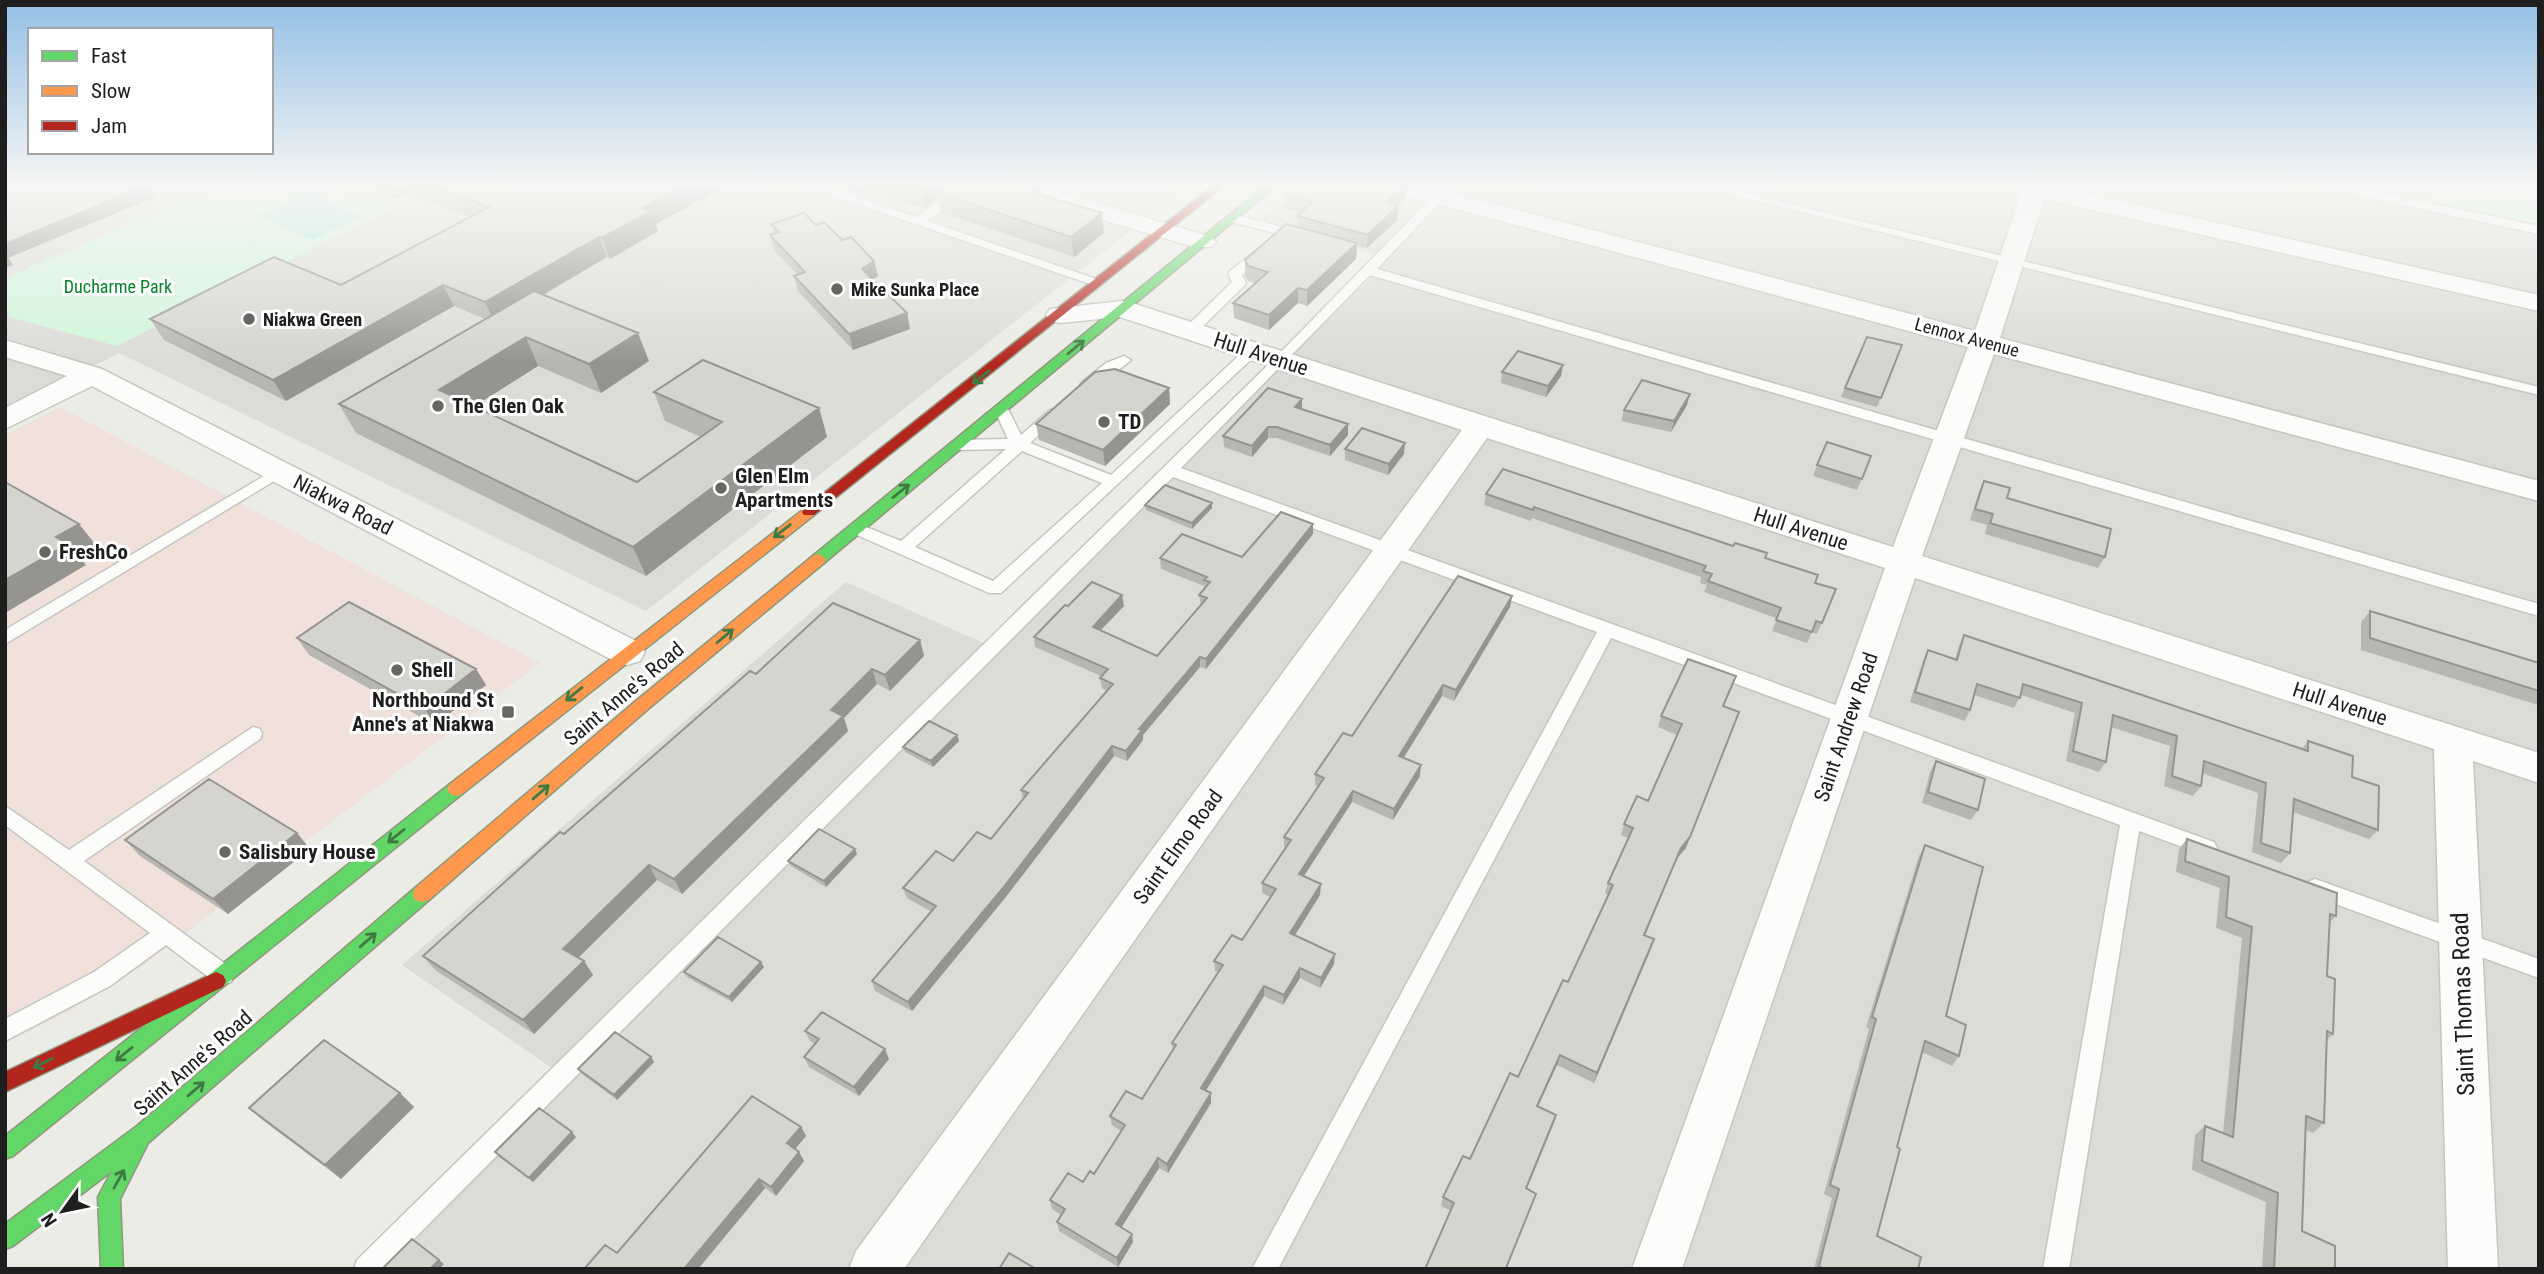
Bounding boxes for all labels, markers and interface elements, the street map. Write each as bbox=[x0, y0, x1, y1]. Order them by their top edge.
legend bbox=[28, 28, 273, 154]
text: Fast bbox=[91, 44, 127, 68]
text: Slow bbox=[91, 79, 131, 103]
text: Jam bbox=[91, 114, 127, 138]
park label: Ducharme Park bbox=[64, 276, 172, 297]
place label: Mike Sunka Place bbox=[851, 279, 980, 300]
marker: Mike Sunka Place bbox=[829, 281, 845, 297]
place label: Niakwa Green bbox=[263, 309, 362, 330]
marker: Niakwa Green bbox=[241, 311, 257, 327]
street label: Lennox Avenue bbox=[1913, 313, 2021, 361]
street label: Hull Avenue bbox=[1211, 327, 1311, 381]
one-way arrow bbox=[1067, 339, 1085, 354]
one-way arrow bbox=[973, 370, 991, 385]
place label: The Glen Oak bbox=[452, 394, 565, 418]
marker: The Glen Oak bbox=[430, 398, 446, 414]
place label: TD bbox=[1118, 410, 1141, 434]
marker: TD bbox=[1096, 414, 1112, 430]
place label: Glen Elm Apartments bbox=[735, 464, 833, 512]
street label: Niakwa Road bbox=[289, 470, 397, 540]
marker: Glen Elm Apartments bbox=[713, 480, 729, 496]
one-way arrow bbox=[891, 484, 909, 499]
street label: Hull Avenue bbox=[1751, 502, 1851, 556]
one-way arrow bbox=[773, 524, 791, 539]
place label: FreshCo bbox=[59, 540, 128, 564]
marker: FreshCo bbox=[37, 544, 53, 560]
one-way arrow bbox=[716, 628, 734, 644]
street label: Saint Anne's Road bbox=[559, 637, 689, 751]
street label: Saint Andrew Road bbox=[1809, 649, 1883, 805]
place label: Shell bbox=[411, 658, 453, 682]
marker: Shell bbox=[389, 662, 405, 678]
street label: Hull Avenue bbox=[2290, 677, 2390, 731]
one-way arrow bbox=[565, 687, 583, 702]
place label: Northbound St Anne's at Niakwa bbox=[352, 688, 494, 736]
marker: Northbound St Anne's at Niakwa bbox=[500, 704, 516, 720]
one-way arrow bbox=[531, 784, 549, 800]
street label: Saint Elmo Road bbox=[1128, 785, 1228, 909]
one-way arrow bbox=[387, 829, 406, 844]
place label: Salisbury House bbox=[239, 840, 376, 864]
marker: Salisbury House bbox=[217, 844, 233, 860]
street label: Saint Thomas Road bbox=[2446, 912, 2480, 1096]
one-way arrow bbox=[359, 932, 377, 948]
street label: Saint Anne's Road bbox=[129, 1005, 257, 1121]
one-way arrow bbox=[115, 1047, 134, 1062]
one-way arrow bbox=[33, 1056, 54, 1070]
one-way arrow bbox=[187, 1081, 205, 1097]
one-way arrow bbox=[112, 1169, 126, 1189]
north arrow bbox=[28, 1176, 98, 1246]
text: N bbox=[36, 1209, 62, 1231]

